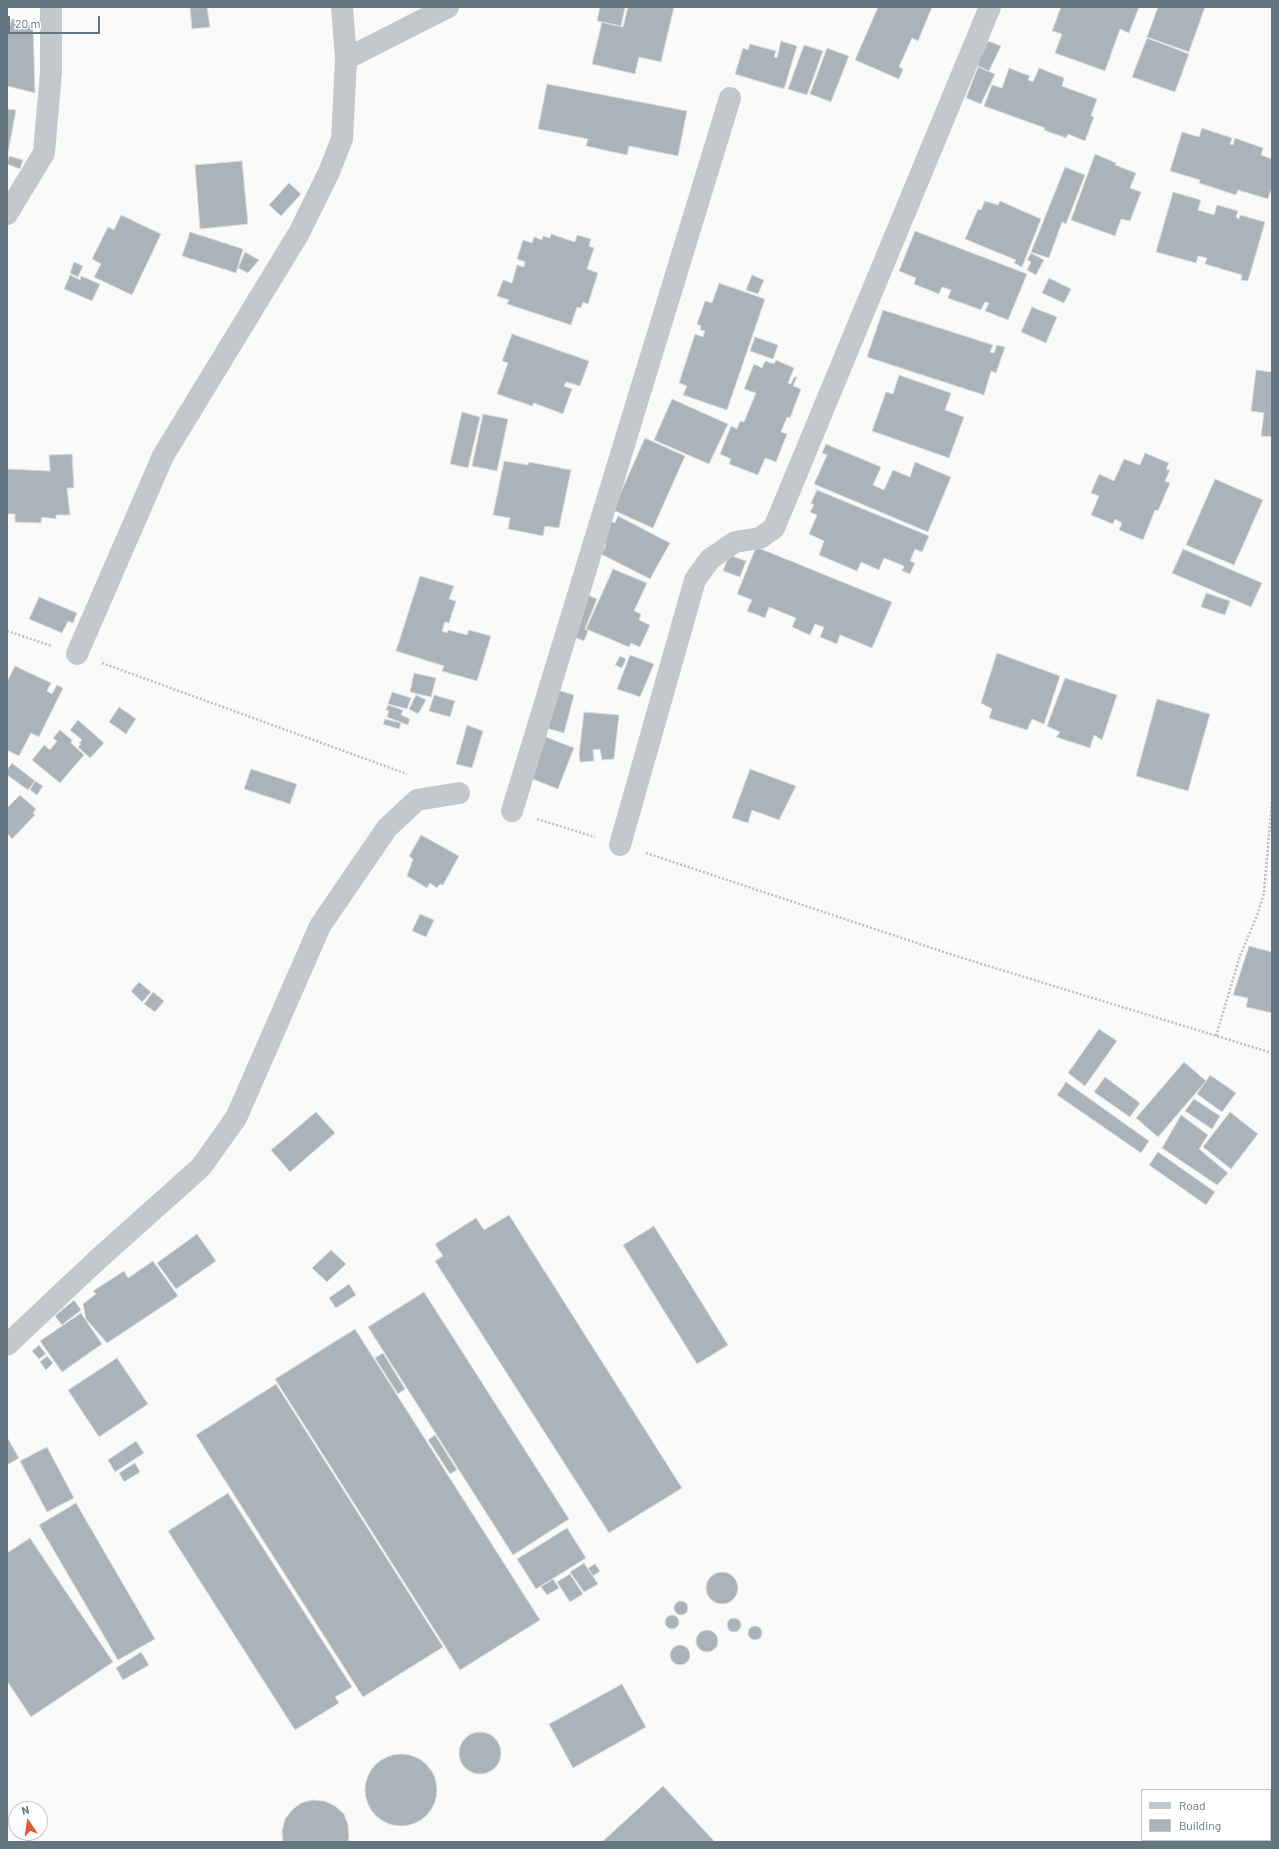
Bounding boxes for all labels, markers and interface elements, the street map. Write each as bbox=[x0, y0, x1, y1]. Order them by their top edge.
scale bar bbox=[10, 8, 102, 34]
text: 20 m bbox=[15, 16, 41, 30]
legend bbox=[1141, 1789, 1271, 1841]
text: Road bbox=[1179, 1798, 1206, 1812]
north arrow bbox=[8, 1801, 48, 1841]
text: N bbox=[20, 1803, 30, 1817]
text: Building bbox=[1179, 1818, 1221, 1832]

